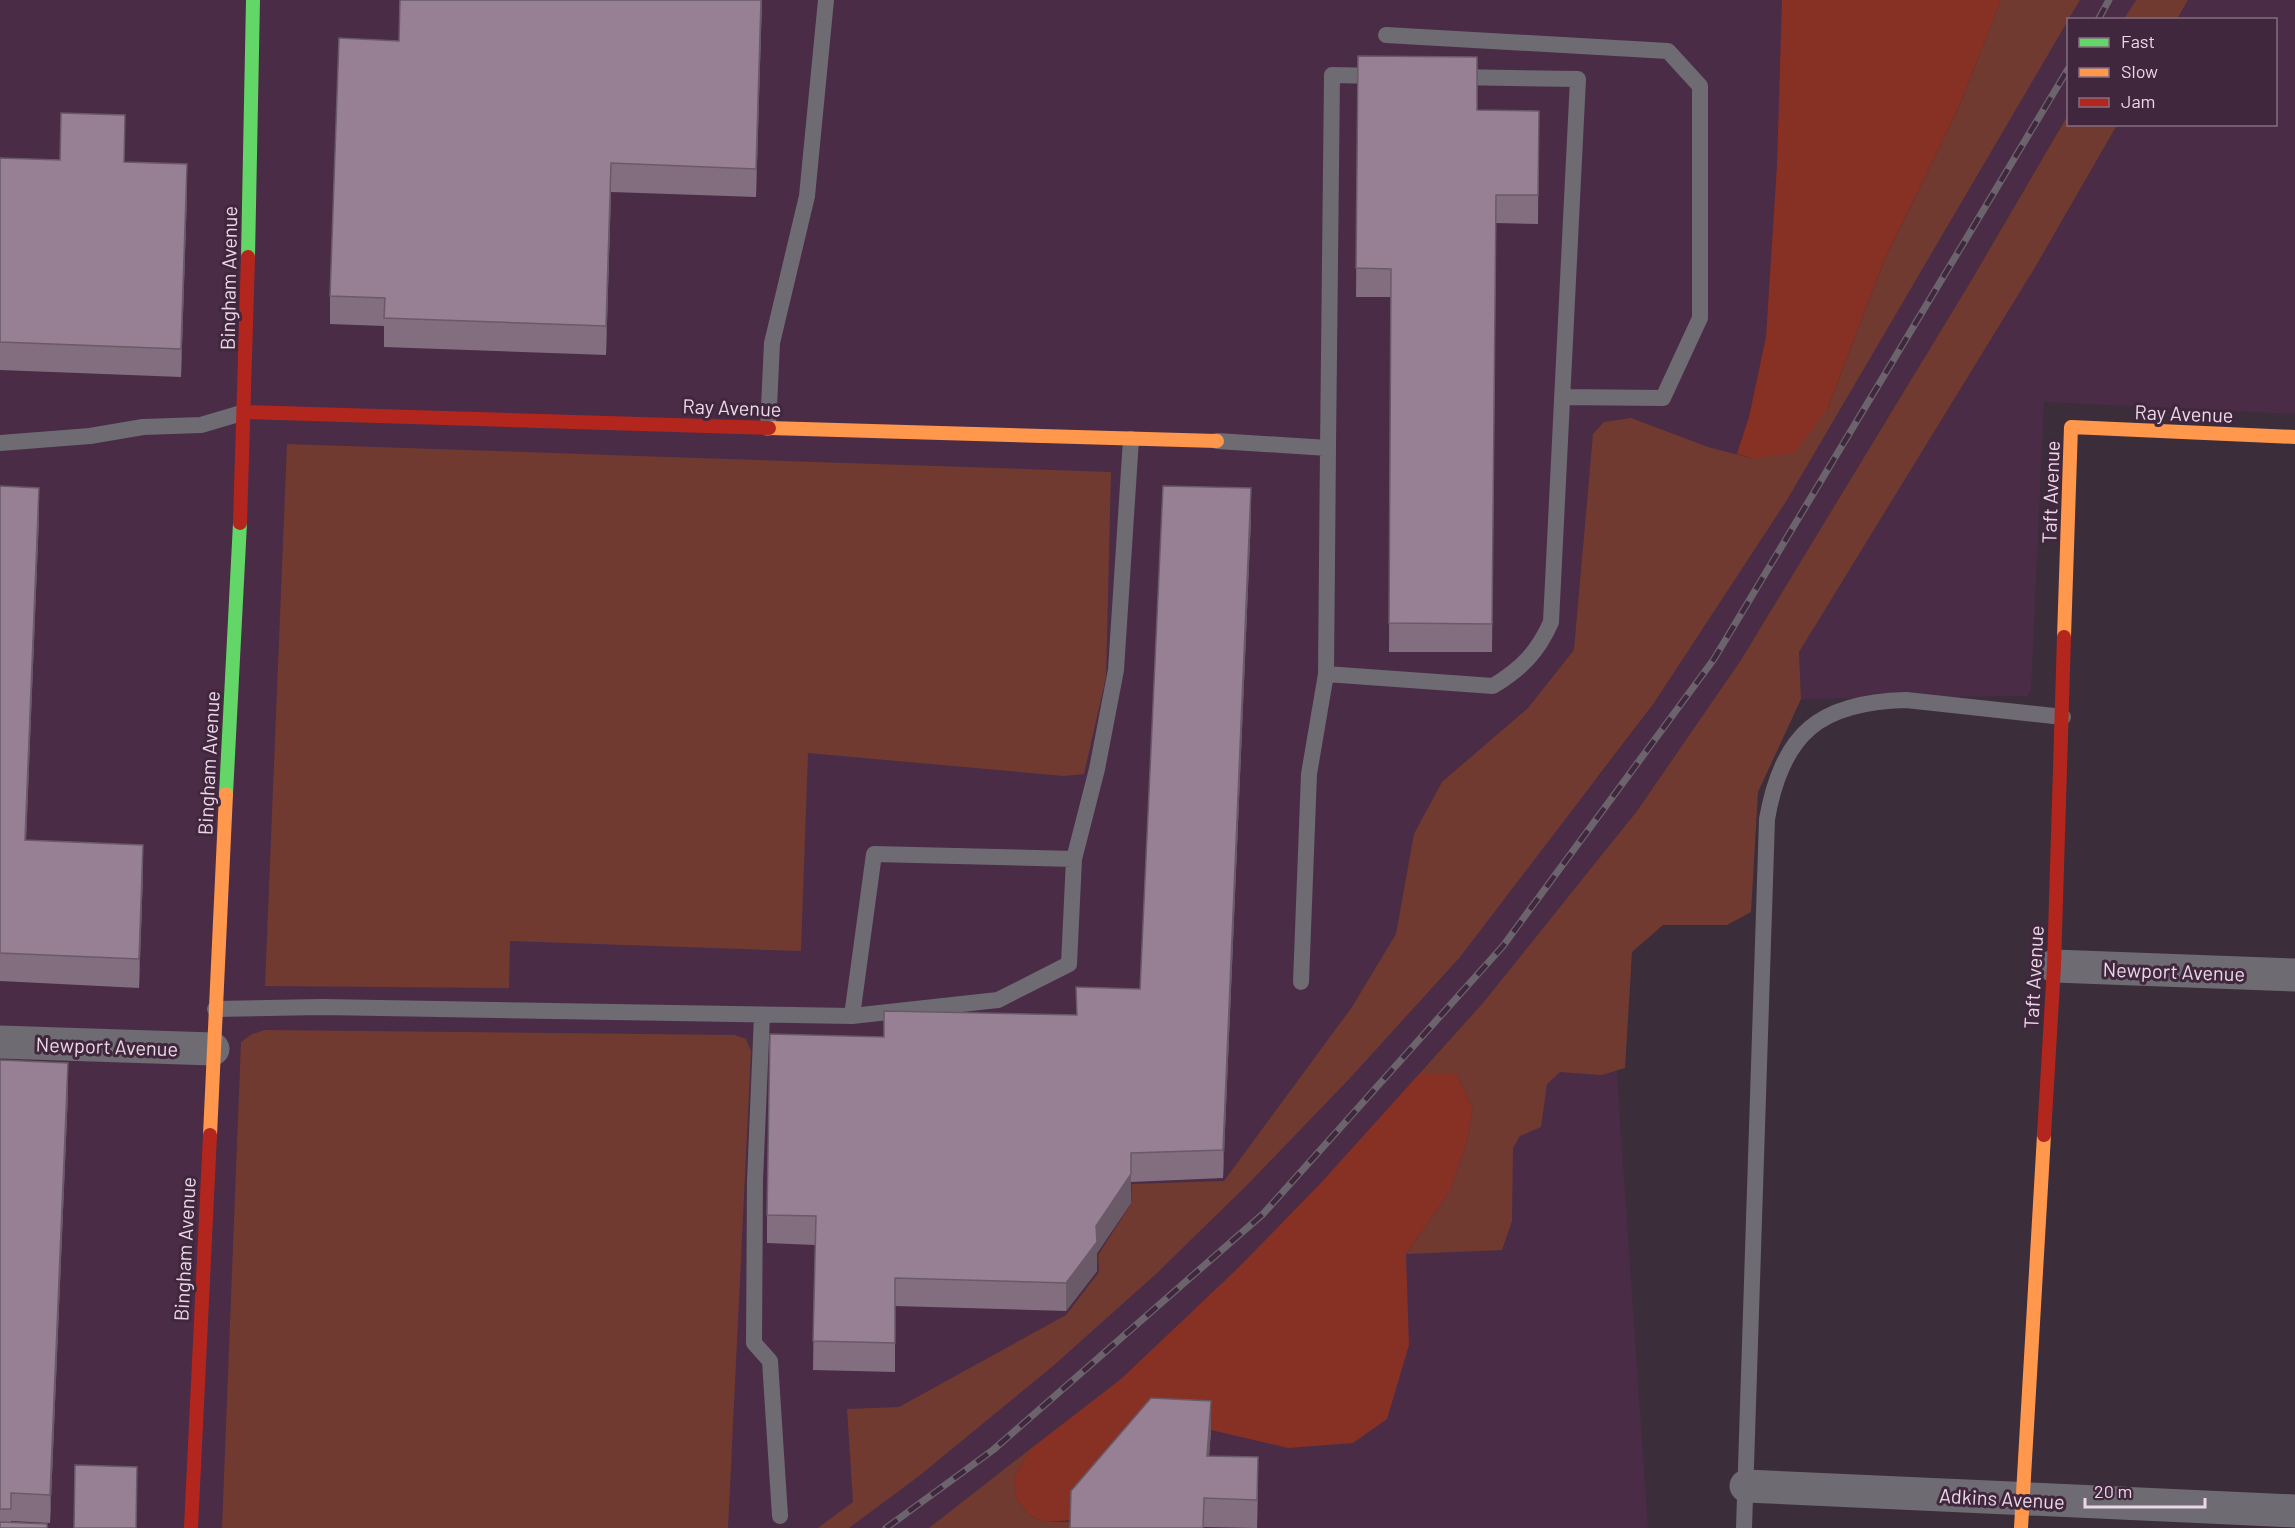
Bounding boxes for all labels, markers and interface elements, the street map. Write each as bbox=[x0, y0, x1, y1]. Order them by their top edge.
legend bbox=[2067, 18, 2277, 126]
text: Fast bbox=[2121, 30, 2155, 52]
text: Slow bbox=[2121, 60, 2158, 82]
text: Jam bbox=[2121, 90, 2155, 112]
street label: Bingham Avenue bbox=[215, 206, 241, 350]
street label: Ray Avenue bbox=[682, 393, 782, 421]
street label: Ray Avenue bbox=[2134, 399, 2234, 427]
street label: Taft Avenue bbox=[2036, 440, 2064, 544]
street label: Bingham Avenue bbox=[192, 690, 224, 836]
street label: Taft Avenue bbox=[2018, 925, 2048, 1029]
street label: Newport Avenue bbox=[2102, 957, 2246, 985]
street label: Newport Avenue bbox=[35, 1032, 179, 1060]
street label: Bingham Avenue bbox=[168, 1176, 200, 1322]
scale bar bbox=[2085, 1471, 2205, 1509]
text: 20 m bbox=[2094, 1480, 2132, 1502]
street label: Adkins Avenue bbox=[1939, 1483, 2065, 1513]

